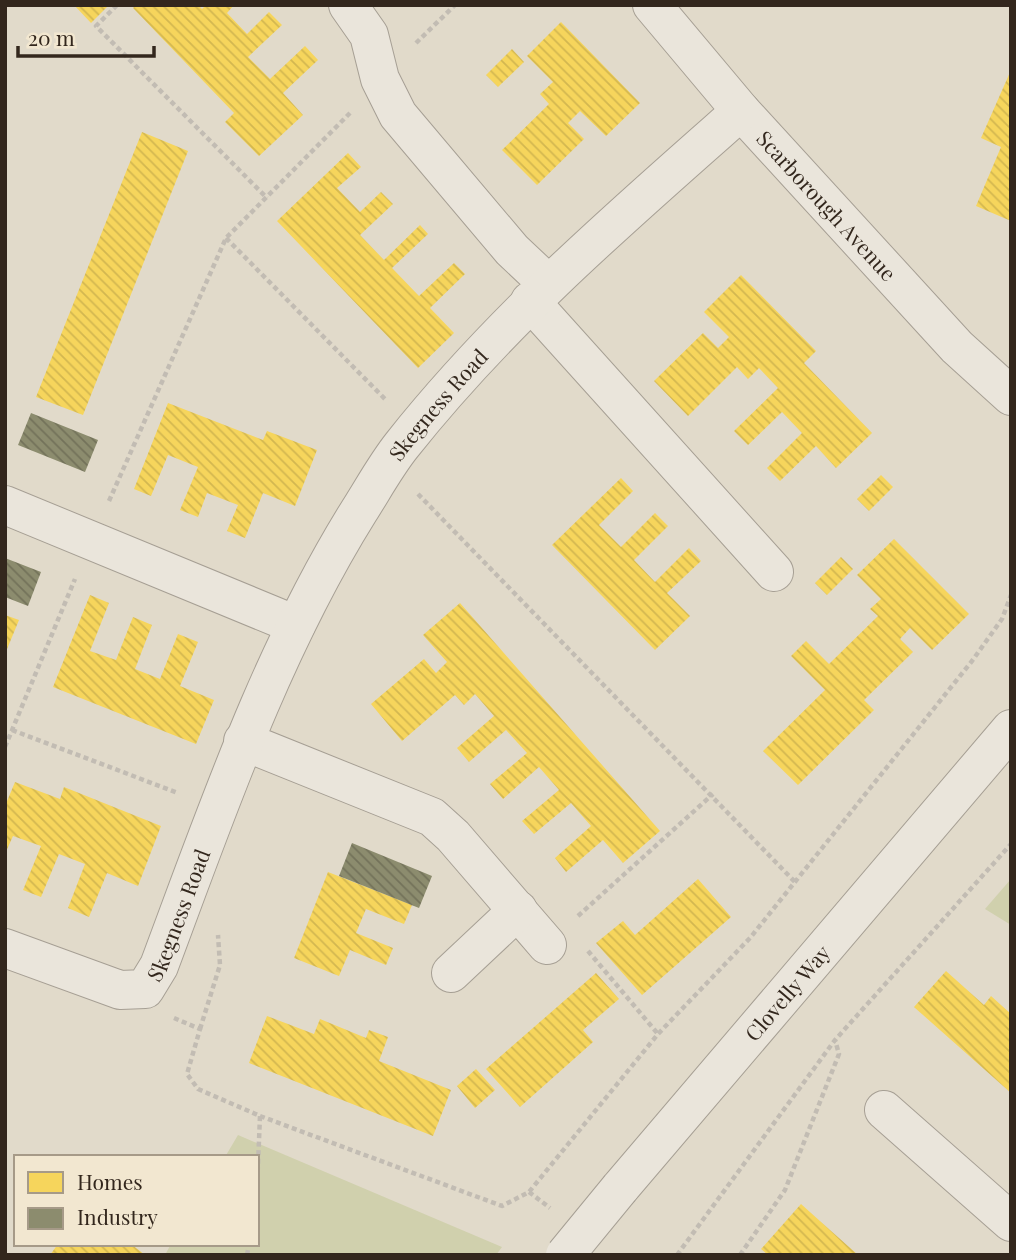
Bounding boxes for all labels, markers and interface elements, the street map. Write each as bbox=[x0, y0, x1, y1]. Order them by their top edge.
scale bar bbox=[18, 14, 154, 58]
text: 20 m bbox=[28, 23, 75, 51]
street label: Scarborough Avenue bbox=[751, 124, 903, 286]
street label: Skegness Road bbox=[381, 342, 493, 466]
street label: Skegness Road bbox=[139, 845, 215, 986]
street label: Clovelly Way bbox=[738, 938, 836, 1046]
legend bbox=[14, 1155, 259, 1246]
text: Homes bbox=[77, 1167, 143, 1195]
text: Industry bbox=[77, 1202, 158, 1230]

